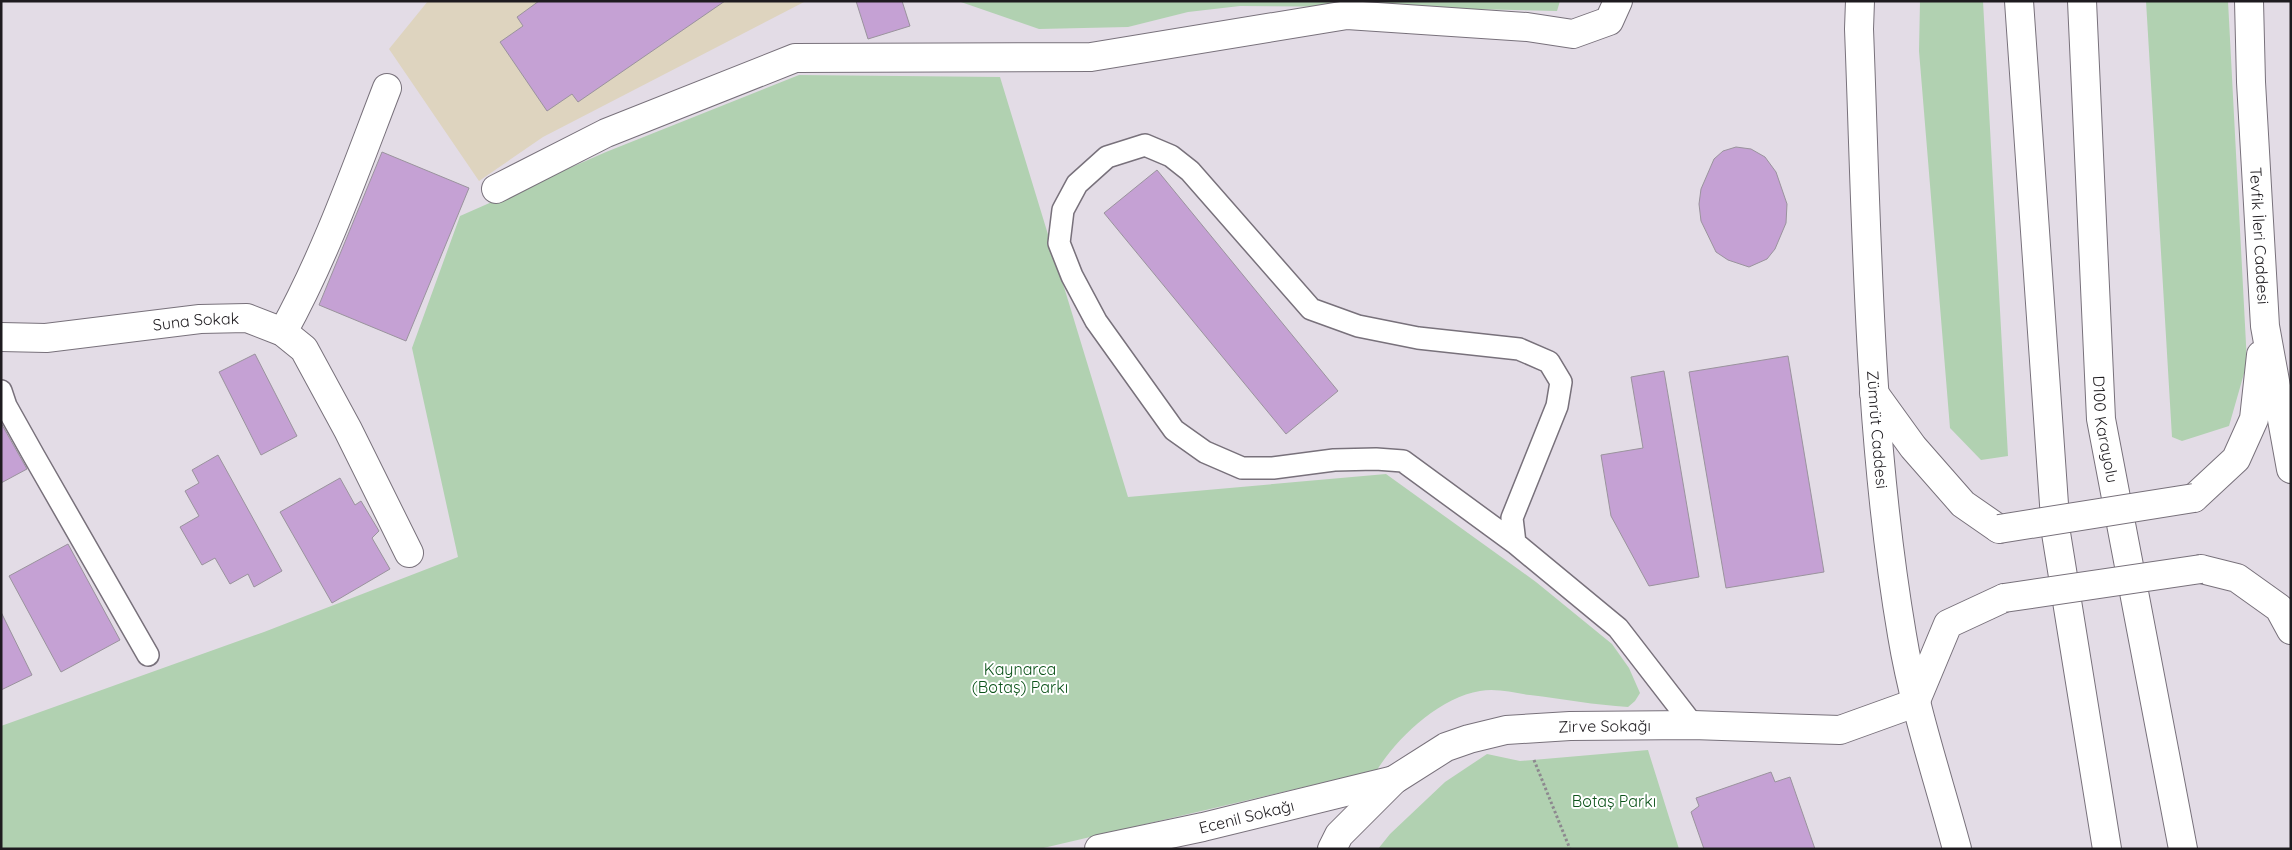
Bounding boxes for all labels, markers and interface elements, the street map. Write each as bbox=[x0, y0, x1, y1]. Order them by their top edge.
street label: Tevfik İleri Caddesi bbox=[2246, 167, 2274, 305]
street label: Suna Sokak bbox=[152, 308, 239, 335]
street label: Zümrüt Caddesi bbox=[1863, 370, 1892, 490]
street label: D100 Karayolu bbox=[2089, 375, 2123, 485]
park label: Kaynarca (Botaş) Parkı bbox=[972, 659, 1068, 697]
street label: Zirve Sokağı bbox=[1557, 715, 1651, 737]
park label: Botaş Parkı bbox=[1572, 791, 1656, 811]
street label: Ecenil Sokağı bbox=[1197, 795, 1296, 838]

